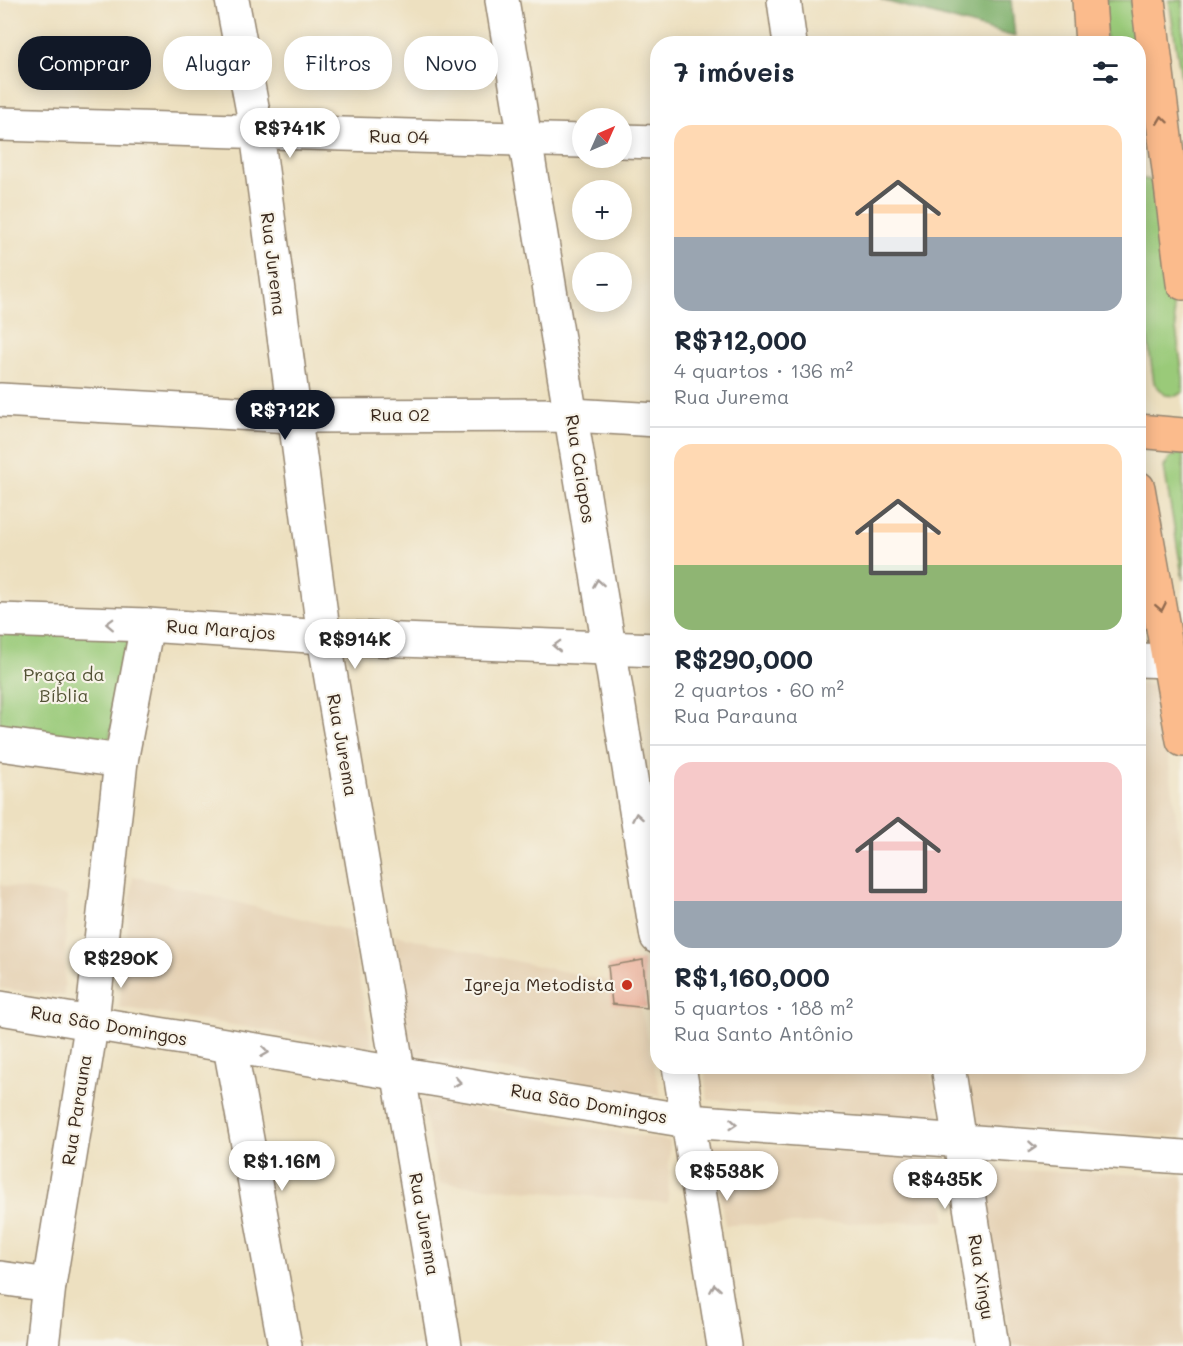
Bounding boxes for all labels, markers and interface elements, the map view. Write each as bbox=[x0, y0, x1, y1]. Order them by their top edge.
chip: Comprar bbox=[18, 36, 151, 90]
chip: Alugar bbox=[163, 36, 272, 90]
chip: Filtros bbox=[284, 36, 392, 90]
chip: Novo bbox=[404, 36, 498, 90]
text: 7 imóveis bbox=[674, 55, 795, 89]
icon: filters bbox=[1089, 56, 1122, 89]
pin: R$741K bbox=[241, 108, 339, 159]
north arrow bbox=[572, 108, 632, 168]
map controls bbox=[572, 108, 632, 312]
text: R$741K bbox=[254, 114, 326, 140]
one-way arrow bbox=[1157, 116, 1169, 125]
street label: Rua 04 bbox=[369, 123, 430, 149]
icon: home bbox=[844, 164, 952, 272]
button: + bbox=[572, 180, 632, 240]
street label: Rua Jurema bbox=[256, 211, 292, 317]
button: − bbox=[572, 252, 632, 312]
text: R$712,000 bbox=[674, 323, 807, 357]
text: 4 quartos · 136 m² bbox=[674, 357, 853, 383]
text: Rua Jurema bbox=[674, 383, 789, 409]
pin: R$712K bbox=[236, 390, 334, 441]
text: R$712K bbox=[250, 396, 320, 422]
street label: Rua 02 bbox=[370, 402, 430, 426]
street label: Rua Caiapos bbox=[561, 413, 601, 525]
icon: home bbox=[844, 483, 952, 591]
one-way arrow bbox=[592, 579, 605, 589]
one-way arrow bbox=[1154, 602, 1167, 612]
street label: Rua Marajos bbox=[166, 613, 277, 645]
one-way arrow bbox=[106, 617, 115, 630]
pin: R$914K bbox=[306, 619, 404, 670]
text: R$914K bbox=[319, 625, 391, 651]
one-way arrow bbox=[552, 640, 561, 653]
text: R$290,000 bbox=[674, 642, 813, 676]
park label: Praça da Bíblia bbox=[23, 662, 105, 707]
text: 2 quartos · 60 m² bbox=[674, 676, 844, 702]
street label: Rua Jurema bbox=[322, 692, 364, 798]
text: Rua Parauna bbox=[674, 702, 798, 728]
icon: home bbox=[844, 801, 952, 909]
one-way arrow bbox=[631, 813, 644, 823]
pin: R$290K bbox=[72, 938, 170, 989]
text: R$290K bbox=[83, 944, 159, 970]
text: R$1,160,000 bbox=[674, 960, 830, 994]
place label: Igreja Metodista bbox=[465, 972, 615, 996]
marker: Igreja Metodista bbox=[620, 978, 634, 992]
text: 5 quartos · 188 m² bbox=[674, 994, 853, 1020]
street label: Rua São Domingos bbox=[29, 999, 189, 1051]
text: Rua Santo Antônio bbox=[674, 1020, 853, 1046]
one-way arrow bbox=[260, 1046, 269, 1058]
street label: Rua Parauna bbox=[55, 1053, 97, 1167]
one-way arrow bbox=[452, 1075, 462, 1088]
street label: Rua São Domingos bbox=[509, 1077, 669, 1129]
one-way arrow bbox=[728, 1117, 738, 1130]
one-way arrow bbox=[1028, 1140, 1037, 1153]
pin: R$1.16M bbox=[227, 1141, 337, 1192]
text: R$1.16M bbox=[243, 1147, 321, 1173]
pin: R$538K bbox=[678, 1151, 776, 1202]
text: R$538K bbox=[689, 1157, 765, 1183]
pin: R$435K bbox=[896, 1159, 994, 1210]
text: R$435K bbox=[907, 1165, 983, 1191]
street label: Rua Jurema bbox=[404, 1171, 446, 1277]
street label: Rua Xingu bbox=[963, 1232, 1001, 1321]
one-way arrow bbox=[709, 1284, 722, 1294]

